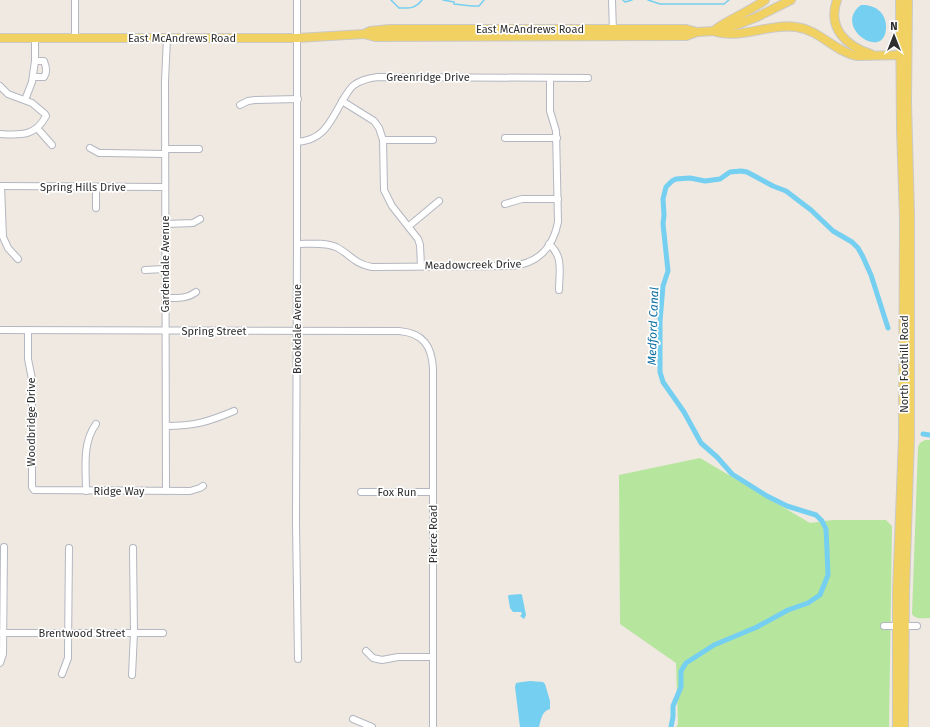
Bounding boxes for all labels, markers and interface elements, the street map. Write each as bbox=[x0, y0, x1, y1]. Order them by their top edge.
north arrow bbox=[874, 16, 914, 56]
text: N bbox=[890, 20, 898, 33]
street label: East McAndrews Road bbox=[476, 23, 584, 36]
street label: East McAndrews Road bbox=[128, 32, 236, 45]
street label: Greenridge Drive bbox=[386, 71, 470, 84]
street label: Spring Hills Drive bbox=[40, 181, 126, 194]
street label: Gardendale Avenue bbox=[159, 216, 172, 312]
street label: Meadowcreek Drive bbox=[424, 258, 522, 272]
street label: Brookdale Avenue bbox=[291, 284, 304, 374]
water label: Medford Canal bbox=[645, 287, 661, 365]
street label: North Foothill Road bbox=[898, 315, 911, 413]
street label: Spring Street bbox=[182, 325, 246, 338]
street label: Woodbridge Drive bbox=[25, 377, 38, 467]
street label: Ridge Way bbox=[94, 485, 145, 498]
street label: Fox Run bbox=[377, 486, 417, 499]
street label: Pierce Road bbox=[427, 505, 440, 563]
street label: Brentwood Street bbox=[38, 627, 126, 640]

